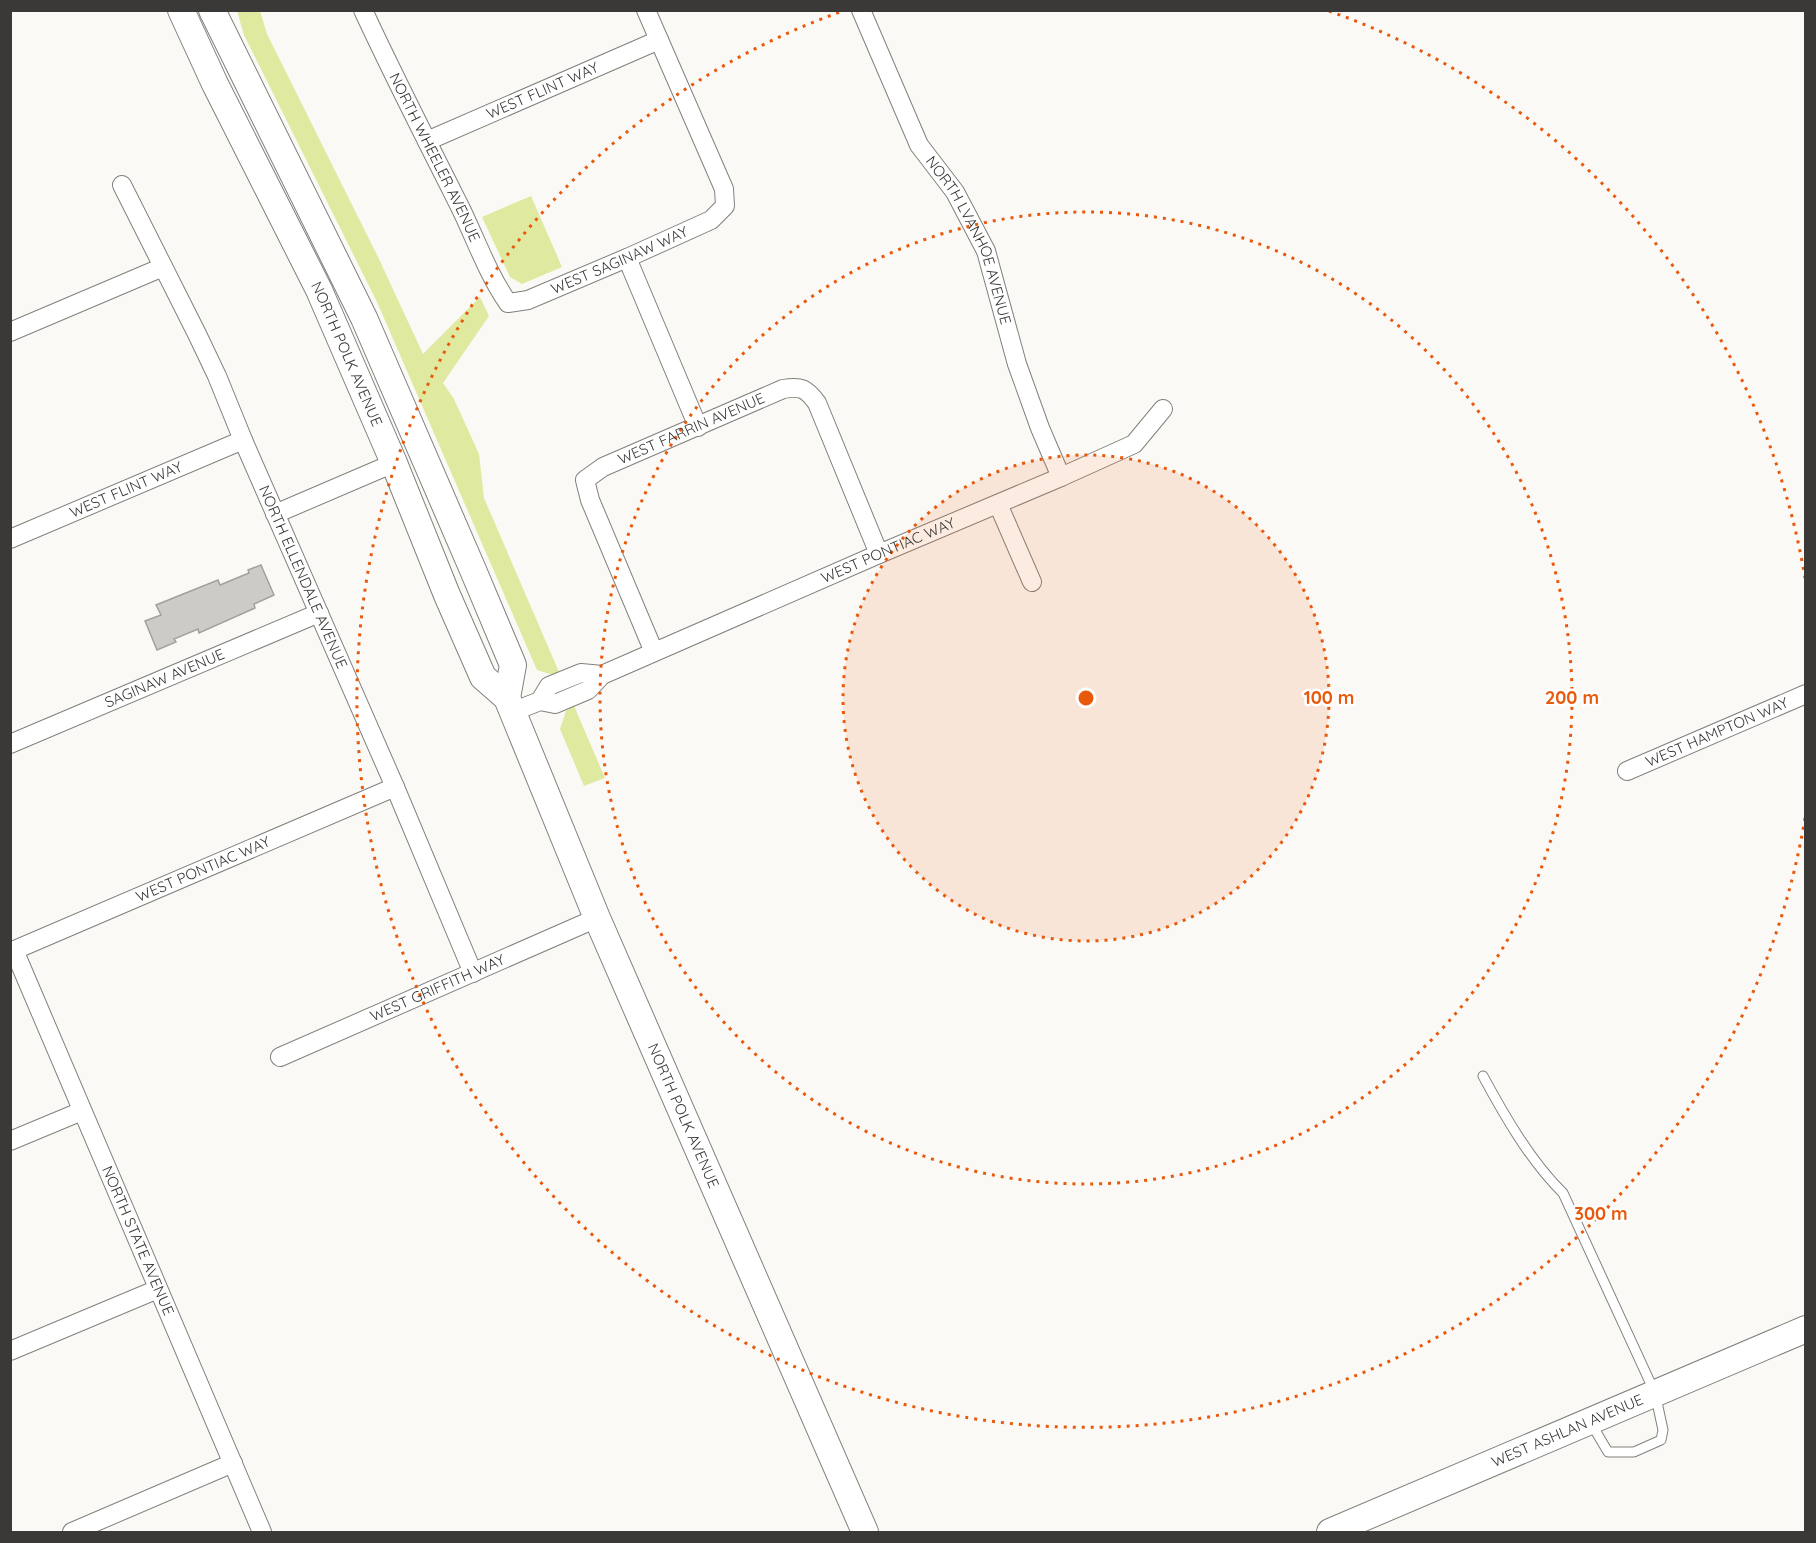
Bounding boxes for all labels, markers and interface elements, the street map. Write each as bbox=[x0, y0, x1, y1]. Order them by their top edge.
street label: WEST FLINT WAY bbox=[483, 57, 602, 123]
street label: NORTH WHEELER AVENUE bbox=[385, 70, 485, 245]
street label: NORTH LVANHOE AVENUE bbox=[922, 152, 1016, 327]
street label: WEST SAGINAW WAY bbox=[548, 221, 691, 298]
street label: NORTH POLK AVENUE bbox=[307, 278, 387, 429]
street label: WEST FARRIN AVENUE bbox=[615, 388, 768, 468]
street label: WEST FLINT WAY bbox=[67, 457, 186, 522]
street label: NORTH ELLENDALE AVENUE bbox=[255, 482, 352, 671]
street label: WEST PONTIAC WAY bbox=[818, 513, 958, 587]
street label: SAGINAW AVENUE bbox=[102, 644, 227, 712]
text: 100 m bbox=[1304, 686, 1354, 709]
text: 200 m bbox=[1545, 686, 1599, 709]
centre of rings bbox=[1076, 688, 1096, 708]
street label: WEST HAMPTON WAY bbox=[1643, 693, 1792, 771]
street label: WEST PONTIAC WAY bbox=[133, 831, 273, 906]
street label: WEST GRIFFITH WAY bbox=[367, 949, 508, 1025]
street label: NORTH POLK AVENUE bbox=[644, 1040, 724, 1191]
street label: NORTH STATE AVENUE bbox=[98, 1163, 179, 1318]
text: 300 m bbox=[1574, 1202, 1628, 1225]
street label: WEST ASHLAN AVENUE bbox=[1488, 1390, 1646, 1471]

